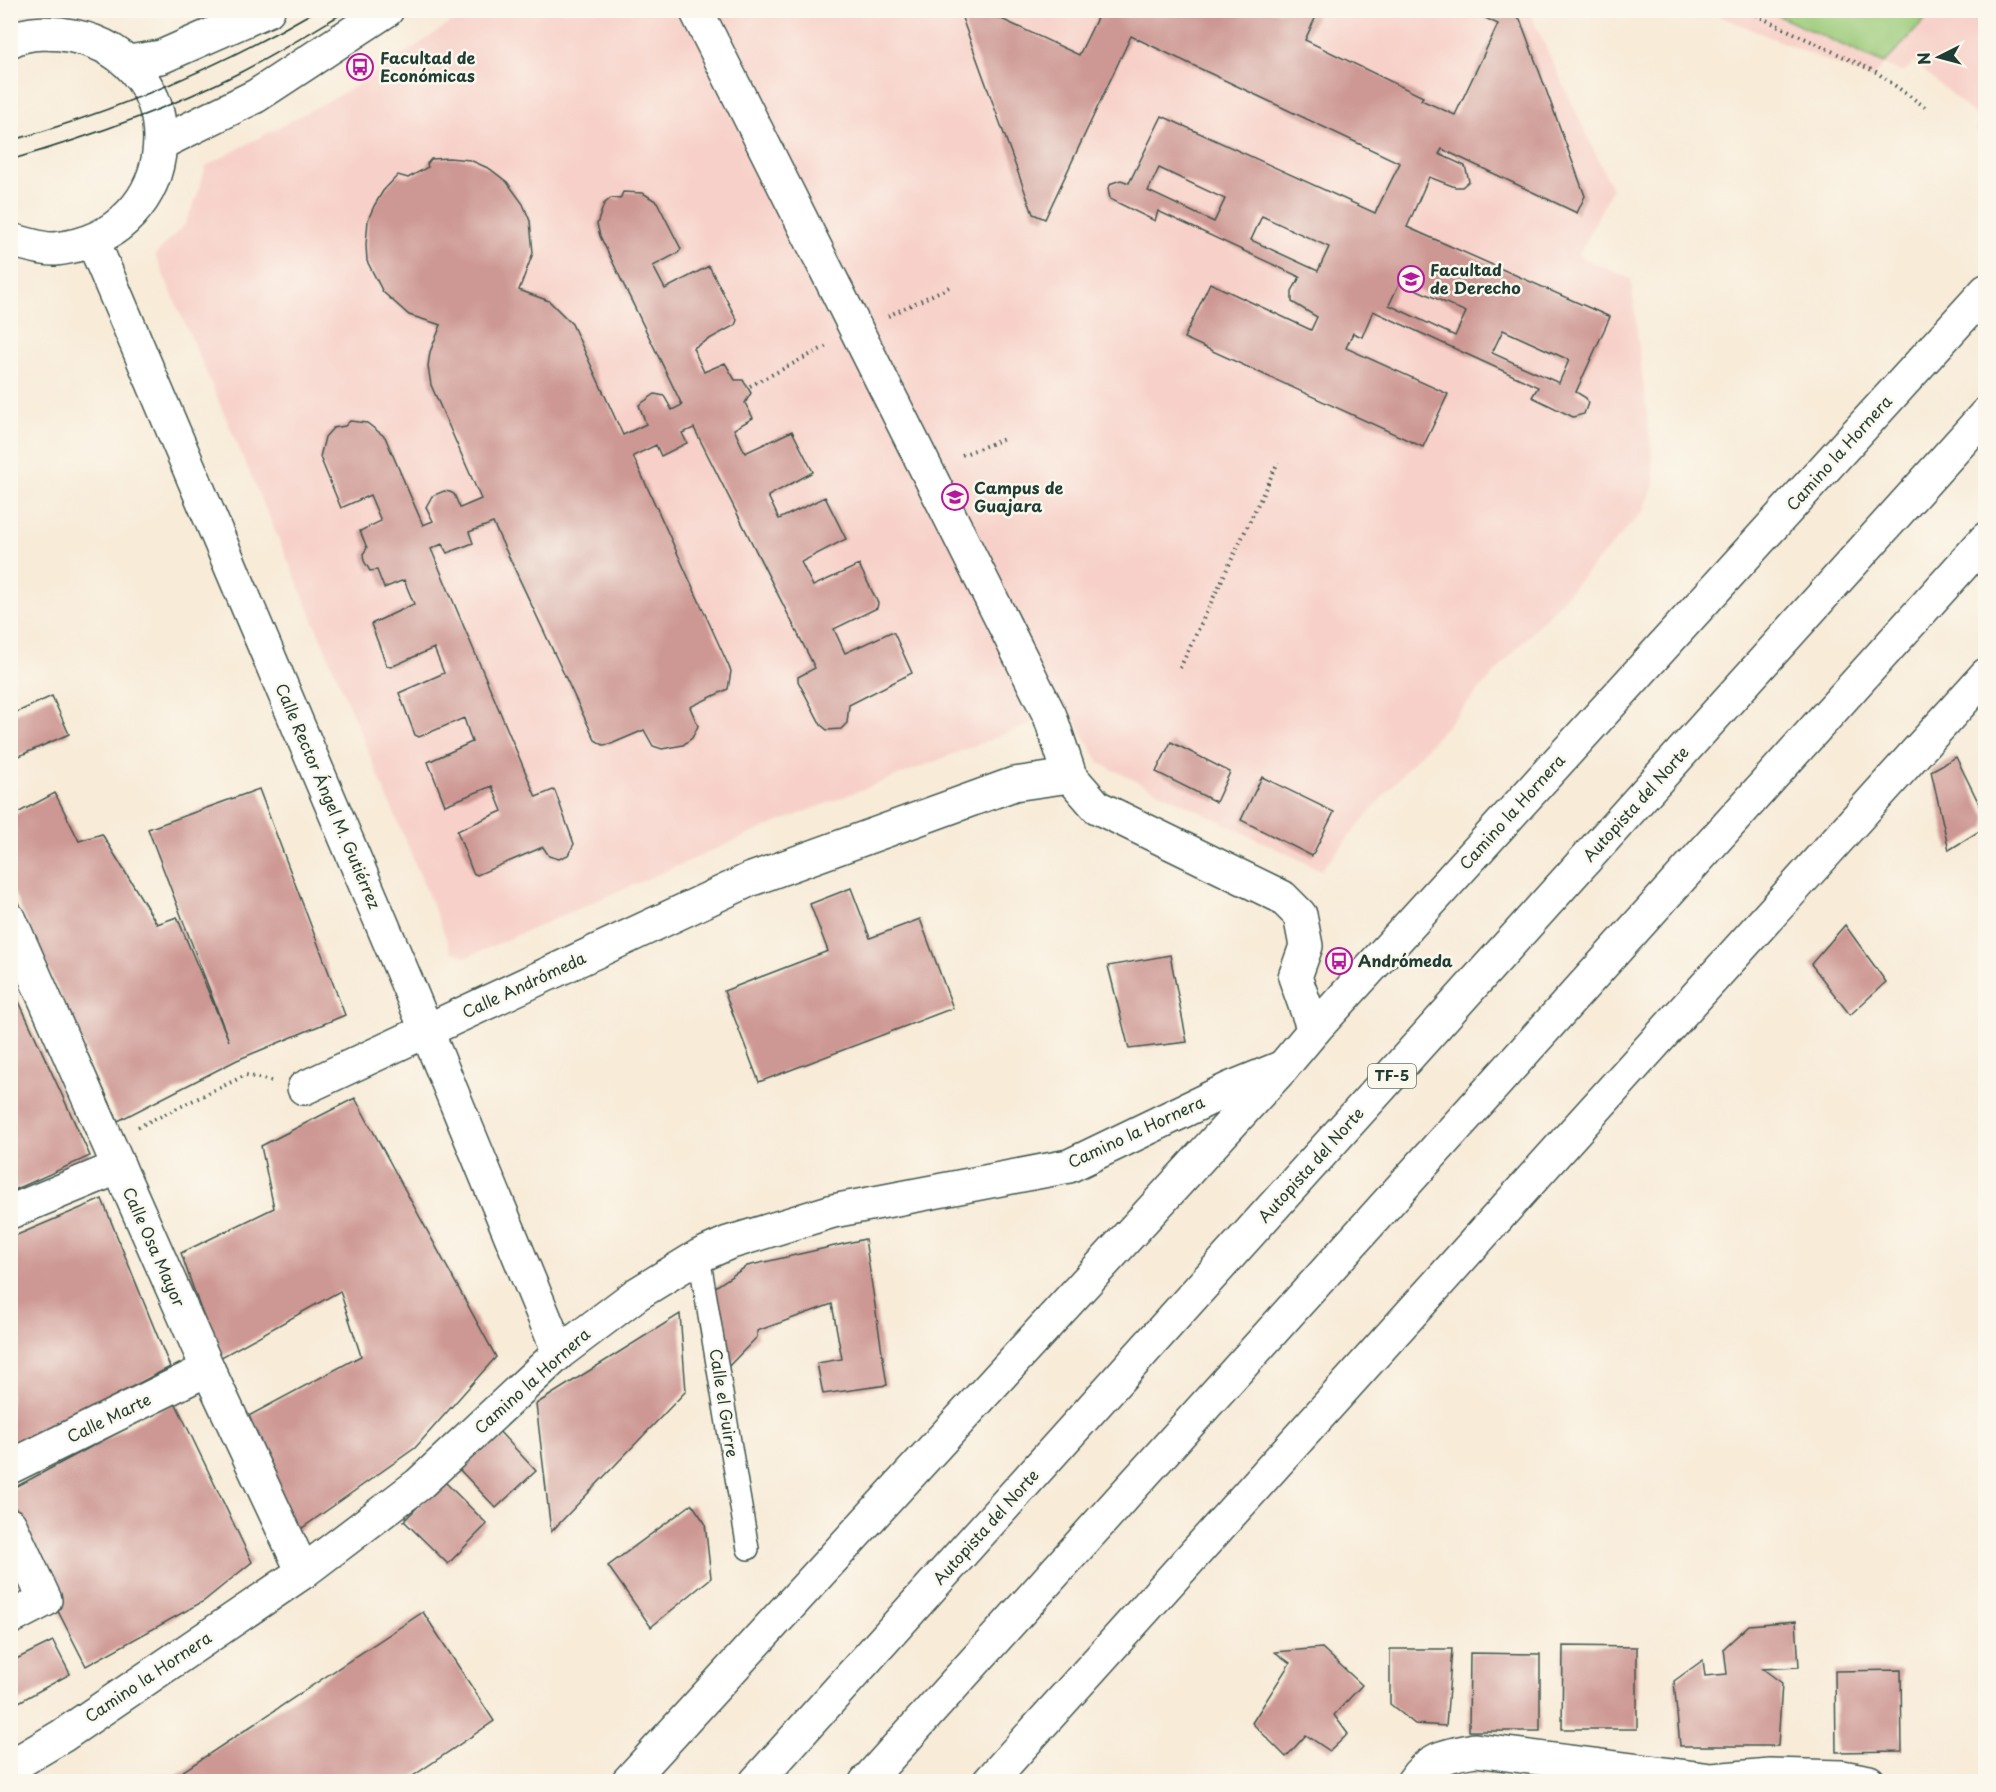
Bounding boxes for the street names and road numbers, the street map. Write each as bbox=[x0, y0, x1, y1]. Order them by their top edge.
street label: Camino la Hornera bbox=[1780, 389, 1897, 515]
street label: Calle Rector Ángel M. Gutiérrez bbox=[270, 679, 388, 912]
street label: Autopista del Norte bbox=[1577, 740, 1694, 866]
street label: Camino la Hornera bbox=[1453, 748, 1570, 874]
street label: Calle Andrómeda bbox=[458, 945, 589, 1023]
road number: TF-5 bbox=[1368, 1064, 1416, 1088]
street label: Camino la Hornera bbox=[1063, 1089, 1208, 1173]
street label: Autopista del Norte bbox=[1252, 1101, 1369, 1227]
street label: Calle Osa Mayor bbox=[118, 1183, 192, 1311]
street label: Camino la Hornera bbox=[468, 1322, 595, 1439]
street label: Calle el Guirre bbox=[705, 1347, 745, 1459]
street label: Calle Marte bbox=[62, 1386, 155, 1448]
street label: Autopista del Norte bbox=[927, 1463, 1044, 1589]
street label: Camino la Hornera bbox=[79, 1625, 216, 1728]

